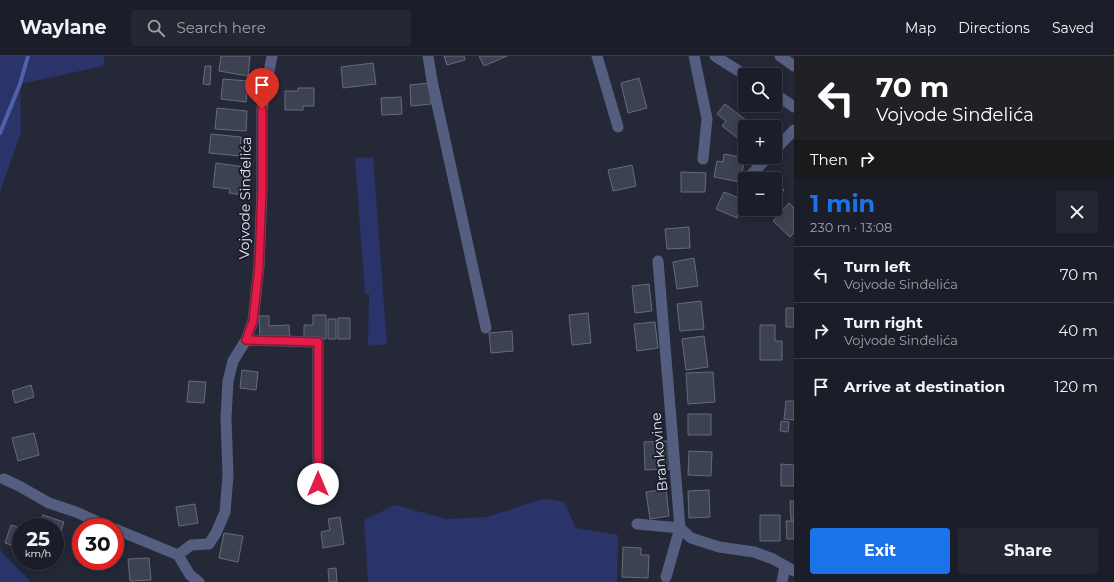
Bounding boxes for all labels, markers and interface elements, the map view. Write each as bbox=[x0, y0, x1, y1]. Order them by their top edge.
search box bbox=[131, 10, 411, 46]
text: Waylane bbox=[20, 16, 107, 39]
icon: search bbox=[145, 17, 167, 39]
text: Search here bbox=[177, 18, 266, 37]
text: Map bbox=[905, 19, 936, 37]
text: Directions bbox=[958, 19, 1030, 37]
text: Saved bbox=[1052, 19, 1094, 37]
pin bbox=[245, 68, 279, 109]
map controls bbox=[738, 68, 782, 216]
button: search bbox=[738, 68, 782, 112]
text: 70 m bbox=[876, 70, 949, 104]
icon: left bbox=[810, 72, 862, 124]
icon: arrive bbox=[251, 74, 273, 96]
text: Vojvode Sinđelića bbox=[876, 104, 1034, 126]
button: + bbox=[738, 120, 782, 164]
street label: Vojvode Sinđelića bbox=[235, 136, 255, 260]
icon: right bbox=[856, 148, 878, 170]
text: Then bbox=[810, 150, 848, 169]
button: − bbox=[738, 172, 782, 216]
text: 1 min bbox=[810, 189, 875, 218]
button: close bbox=[1056, 191, 1098, 233]
text: 230 m · 13:08 bbox=[810, 219, 892, 235]
text: Turn left bbox=[844, 257, 911, 276]
icon: left bbox=[810, 264, 832, 286]
text: 70 m bbox=[1060, 265, 1098, 284]
text: Vojvode Sinđelića bbox=[844, 276, 958, 292]
text: Turn right bbox=[844, 313, 923, 332]
icon: right bbox=[810, 320, 832, 342]
text: 40 m bbox=[1058, 321, 1098, 340]
text: Vojvode Sinđelića bbox=[844, 332, 958, 348]
icon: arrive bbox=[810, 376, 832, 398]
text: Arrive at destination bbox=[844, 377, 1005, 396]
text: 120 m bbox=[1054, 377, 1098, 396]
street label: Brankovine bbox=[647, 412, 671, 492]
position arrow bbox=[297, 463, 339, 505]
speed limit sign: 30 bbox=[72, 518, 124, 570]
text: 25 bbox=[26, 527, 50, 551]
button: Exit bbox=[810, 528, 950, 574]
button: Share bbox=[958, 528, 1098, 574]
text: km/h bbox=[25, 547, 51, 560]

